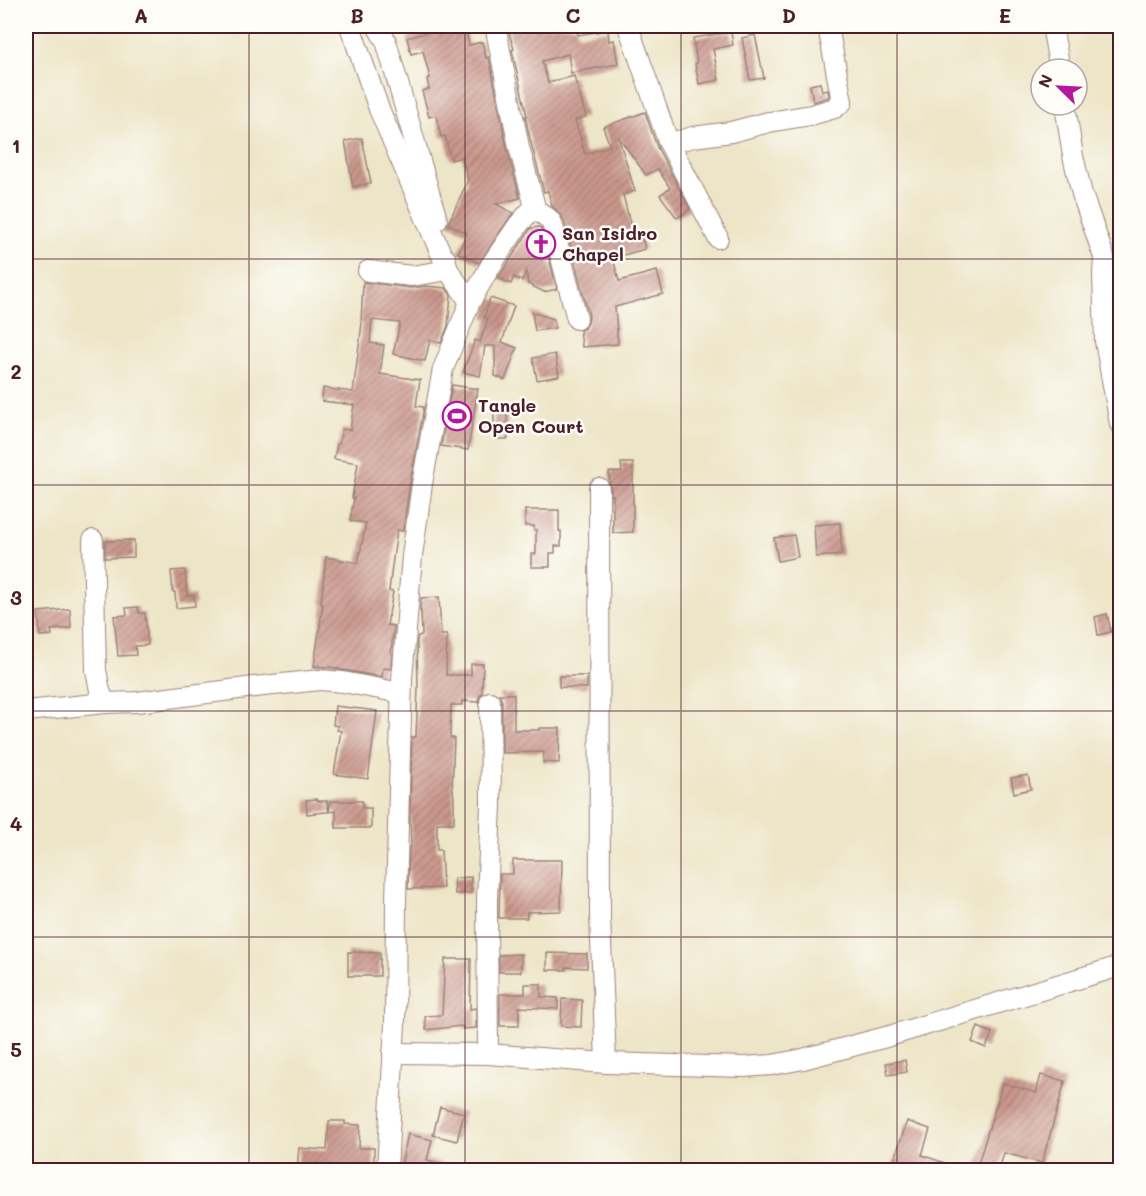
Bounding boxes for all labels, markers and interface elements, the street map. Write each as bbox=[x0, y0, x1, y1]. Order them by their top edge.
text: A bbox=[134, 2, 148, 28]
text: B bbox=[350, 2, 364, 28]
text: C bbox=[566, 2, 581, 28]
text: D bbox=[782, 2, 796, 28]
text: E bbox=[999, 2, 1011, 28]
north arrow bbox=[1029, 57, 1089, 117]
text: N bbox=[1033, 71, 1057, 91]
text: 1 bbox=[12, 132, 20, 158]
place label: San Isidro Chapel bbox=[562, 221, 657, 266]
church icon: San Isidro Chapel bbox=[525, 228, 557, 260]
text: 2 bbox=[10, 358, 22, 384]
place label: Tangle Open Court bbox=[478, 393, 583, 438]
sports icon: Tangle Open Court bbox=[441, 400, 473, 432]
text: 3 bbox=[10, 584, 22, 610]
text: 4 bbox=[10, 810, 23, 836]
text: 5 bbox=[10, 1036, 22, 1062]

